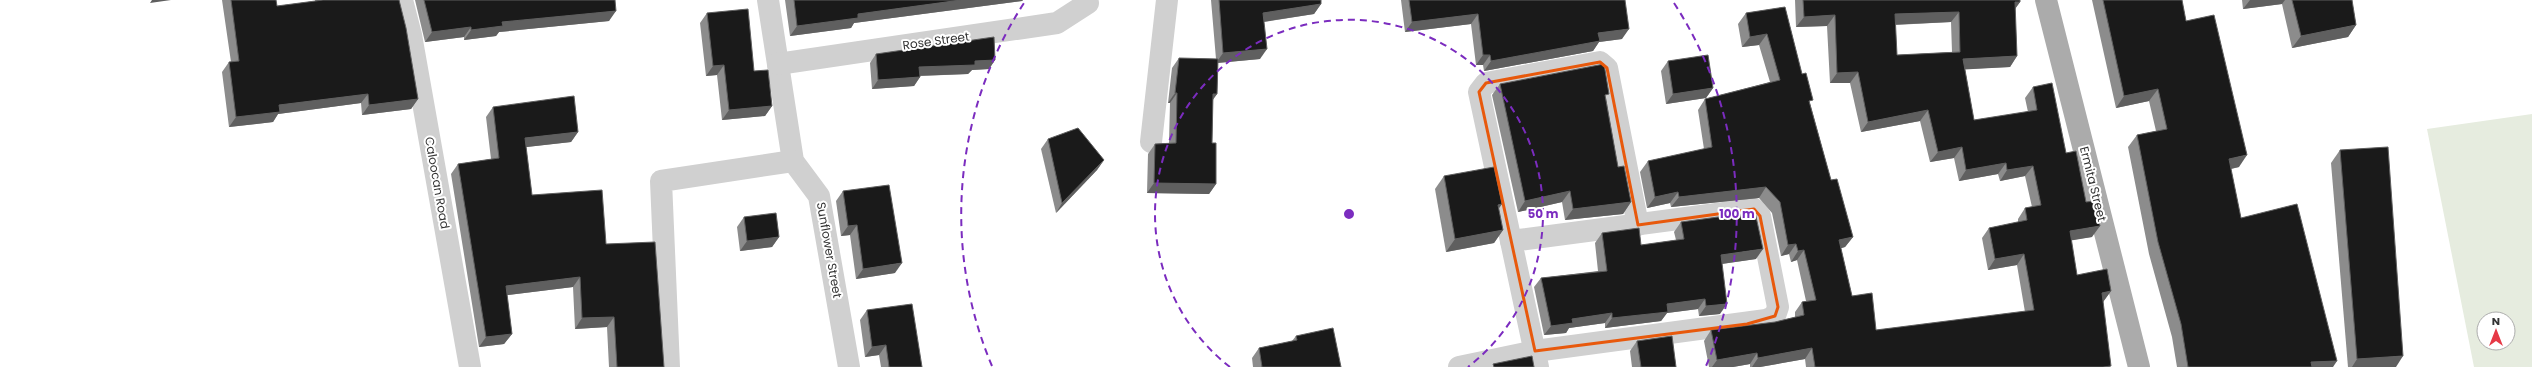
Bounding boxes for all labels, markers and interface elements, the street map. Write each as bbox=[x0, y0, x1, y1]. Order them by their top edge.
street label: Rose Street bbox=[902, 27, 970, 54]
street label: Caloocan Road bbox=[421, 136, 454, 230]
street label: Ermita Street bbox=[2076, 145, 2111, 223]
street label: Sunflower Street bbox=[813, 201, 846, 299]
text: 50 m bbox=[1528, 205, 1559, 222]
text: 100 m bbox=[1719, 205, 1755, 222]
centre of rings bbox=[1342, 207, 1356, 221]
north arrow bbox=[2476, 311, 2516, 351]
text: N bbox=[2492, 313, 2500, 329]

